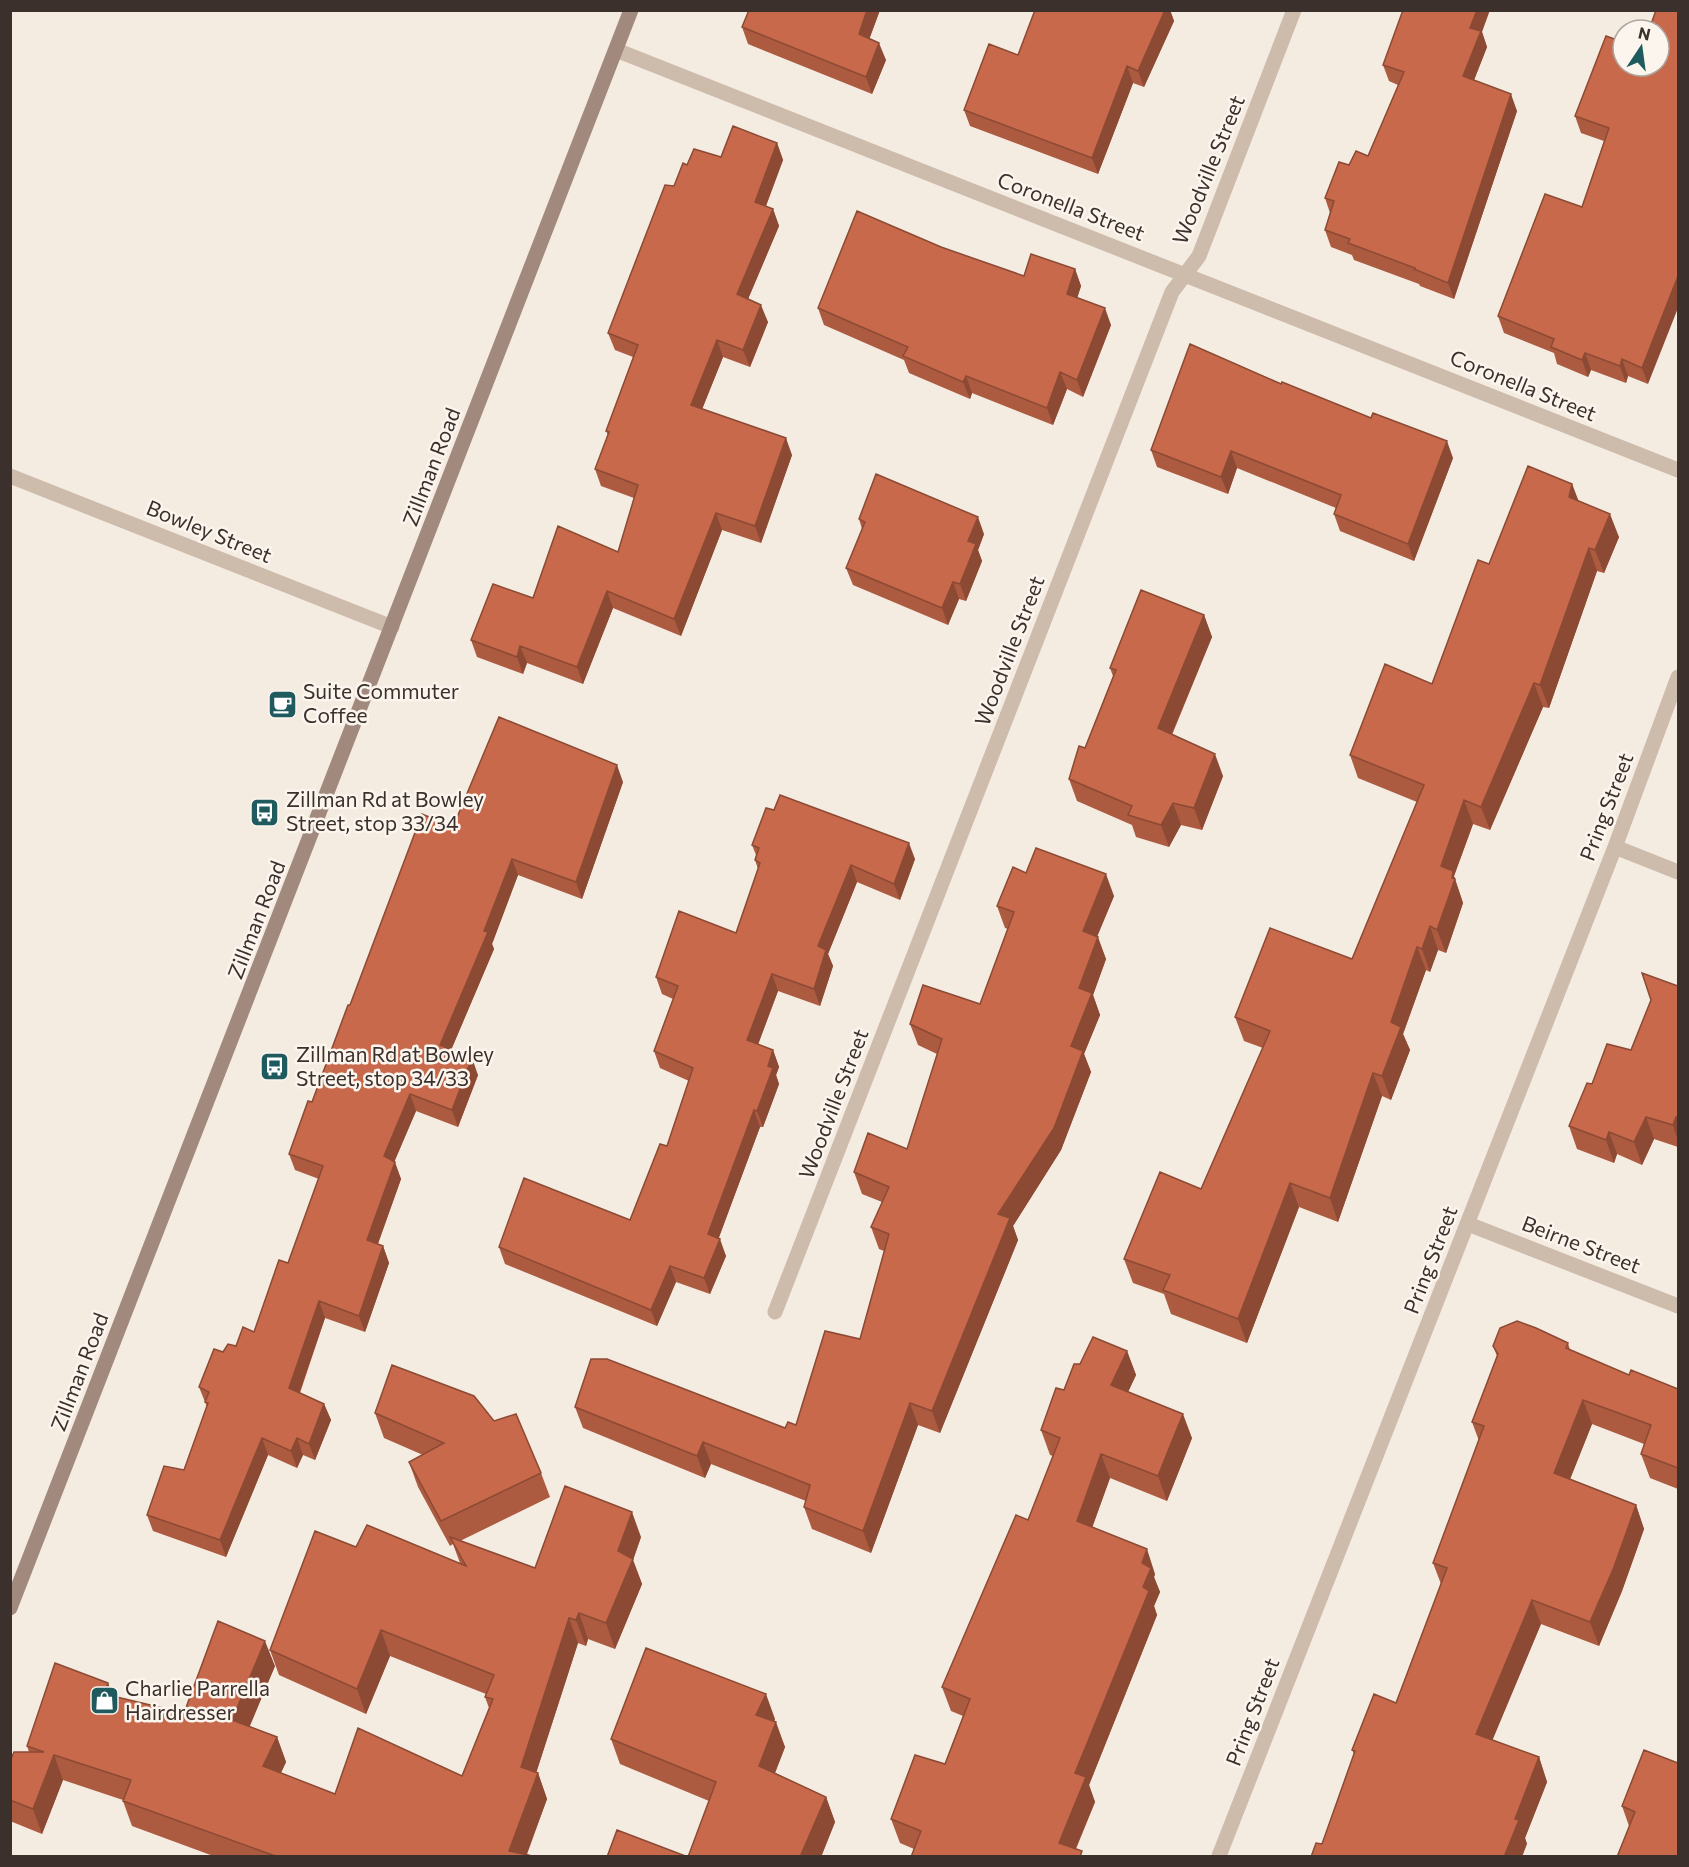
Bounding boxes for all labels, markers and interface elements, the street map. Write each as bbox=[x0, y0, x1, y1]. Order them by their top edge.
north arrow bbox=[1611, 18, 1671, 78]
text: N bbox=[1637, 22, 1652, 44]
street label: Woodville Street bbox=[1166, 91, 1249, 248]
street label: Coronella Street bbox=[994, 166, 1149, 245]
street label: Coronella Street bbox=[1447, 344, 1600, 425]
street label: Zillman Road bbox=[397, 404, 465, 529]
street label: Bowley Street bbox=[143, 494, 276, 567]
street label: Woodville Street bbox=[969, 572, 1049, 729]
place label: Suite Commuter Coffee bbox=[303, 678, 459, 727]
cafe icon: Suite Commuter Coffee bbox=[266, 688, 298, 720]
street label: Pring Street bbox=[1574, 749, 1638, 864]
place label: Zillman Rd at Bowley Street, stop 33/34 bbox=[286, 786, 484, 835]
bus stop icon: Zillman Rd at Bowley Street, stop 33/34 bbox=[249, 796, 281, 828]
street label: Zillman Road bbox=[222, 857, 290, 982]
street label: Woodville Street bbox=[793, 1025, 873, 1182]
place label: Zillman Rd at Bowley Street, stop 34/33 bbox=[296, 1041, 494, 1090]
bus stop icon: Zillman Rd at Bowley Street, stop 34/33 bbox=[259, 1051, 291, 1083]
street label: Pring Street bbox=[1398, 1202, 1462, 1317]
street label: Beirne Street bbox=[1519, 1210, 1644, 1278]
street label: Zillman Road bbox=[45, 1309, 113, 1434]
street label: Pring Street bbox=[1220, 1654, 1284, 1769]
place label: Charlie Parrella Hairdresser bbox=[125, 1675, 270, 1724]
shop icon: Charlie Parrella Hairdresser bbox=[88, 1685, 120, 1717]

